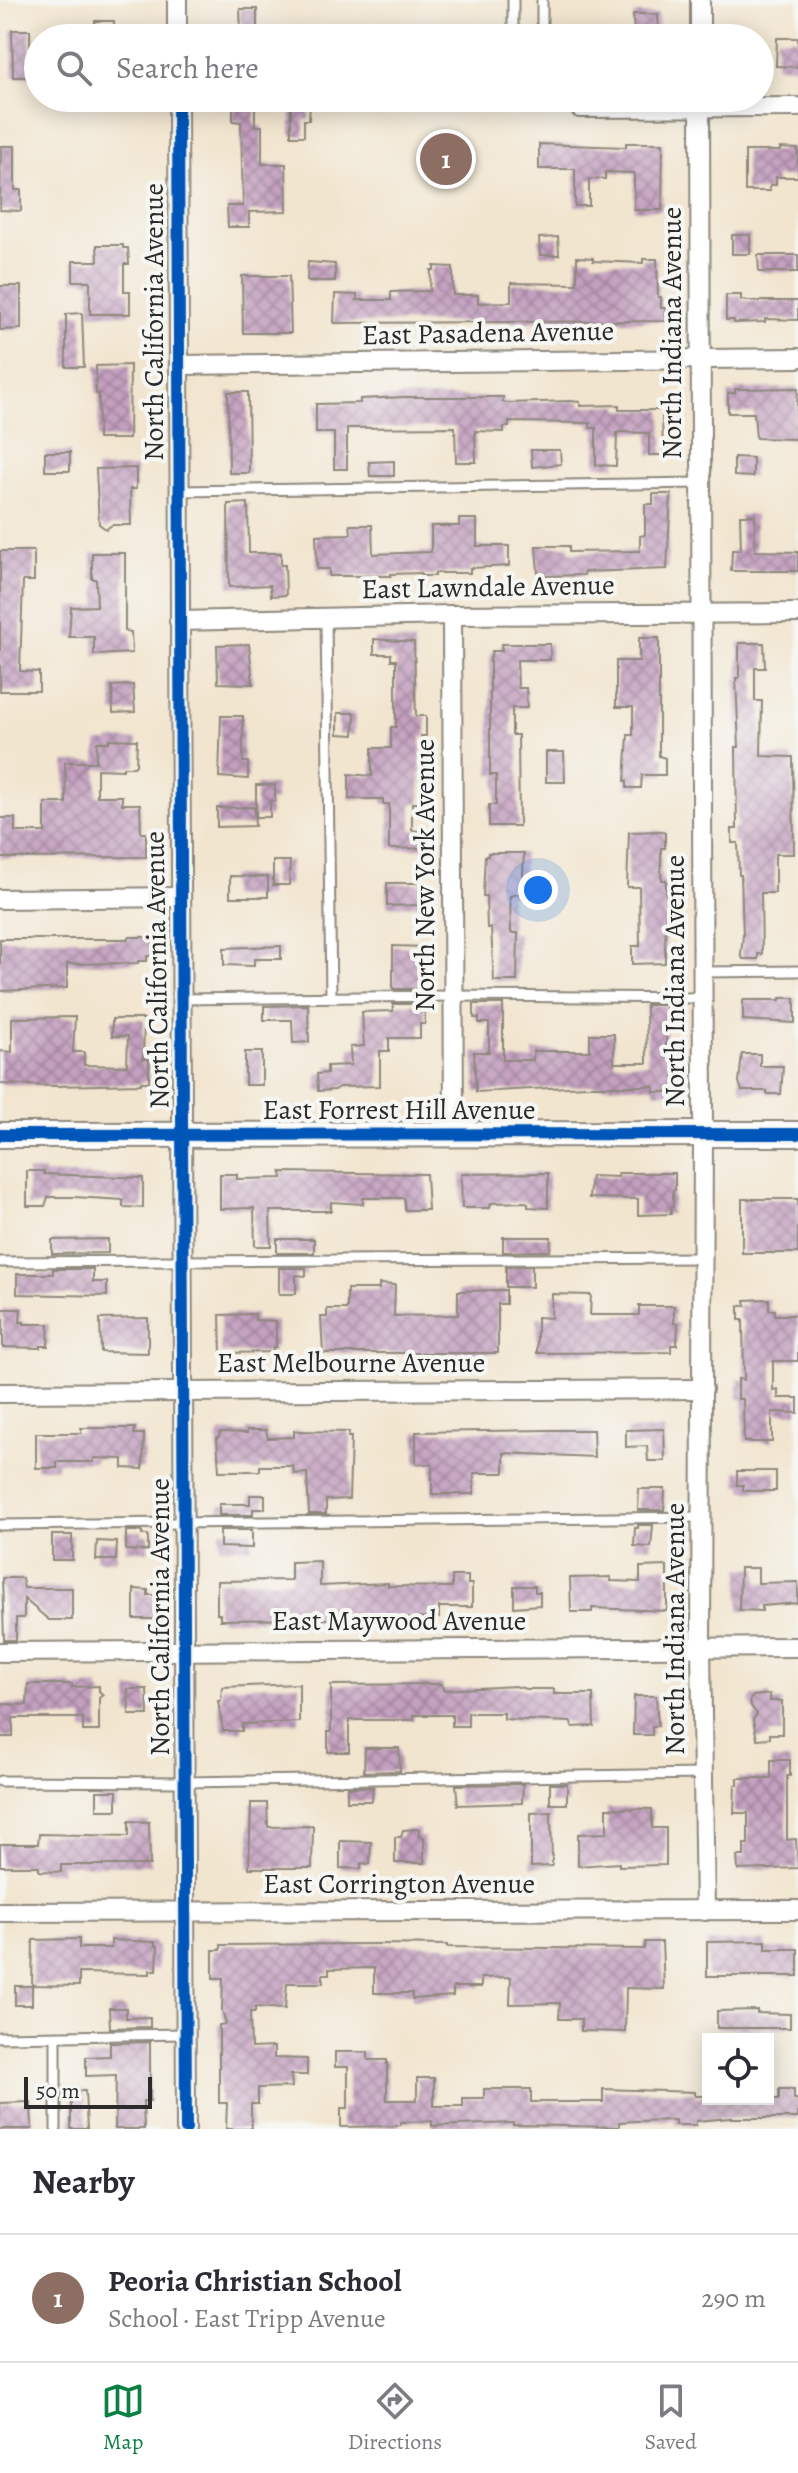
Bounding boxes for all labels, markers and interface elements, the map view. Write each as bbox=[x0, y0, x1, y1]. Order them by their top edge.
search box bbox=[24, 24, 774, 112]
icon: search bbox=[52, 46, 96, 90]
text: Search here bbox=[116, 48, 259, 88]
pin: 1 bbox=[420, 129, 472, 189]
street label: North California Avenue bbox=[135, 183, 173, 461]
street label: North Indiana Avenue bbox=[653, 207, 691, 459]
street label: East Pasadena Avenue bbox=[362, 312, 614, 354]
street label: East Lawndale Avenue bbox=[361, 566, 615, 608]
street label: North New York Avenue bbox=[406, 739, 444, 1011]
street label: North California Avenue bbox=[136, 831, 178, 1109]
street label: North Indiana Avenue bbox=[656, 855, 694, 1107]
your location bbox=[518, 870, 558, 910]
street label: East Forrest Hill Avenue bbox=[262, 1091, 536, 1129]
street label: East Melbourne Avenue bbox=[217, 1344, 485, 1382]
street label: North California Avenue bbox=[141, 1478, 179, 1756]
street label: North Indiana Avenue bbox=[656, 1503, 694, 1755]
street label: East Maywood Avenue bbox=[272, 1602, 526, 1640]
street label: East Corrington Avenue bbox=[263, 1865, 535, 1903]
map controls bbox=[702, 2033, 774, 2105]
button: locate bbox=[702, 2033, 774, 2105]
scale bar bbox=[24, 2073, 152, 2109]
text: 50 m bbox=[36, 2076, 80, 2106]
text: Nearby bbox=[32, 2158, 135, 2205]
text: Peoria Christian School bbox=[108, 2261, 402, 2301]
text: 1 bbox=[53, 2281, 63, 2316]
text: 290 m bbox=[701, 2281, 766, 2316]
text: School · East Tripp Avenue bbox=[108, 2301, 386, 2336]
tab: Map bbox=[101, 2379, 145, 2457]
tab: Directions bbox=[348, 2379, 442, 2457]
tab: Saved bbox=[645, 2379, 697, 2457]

